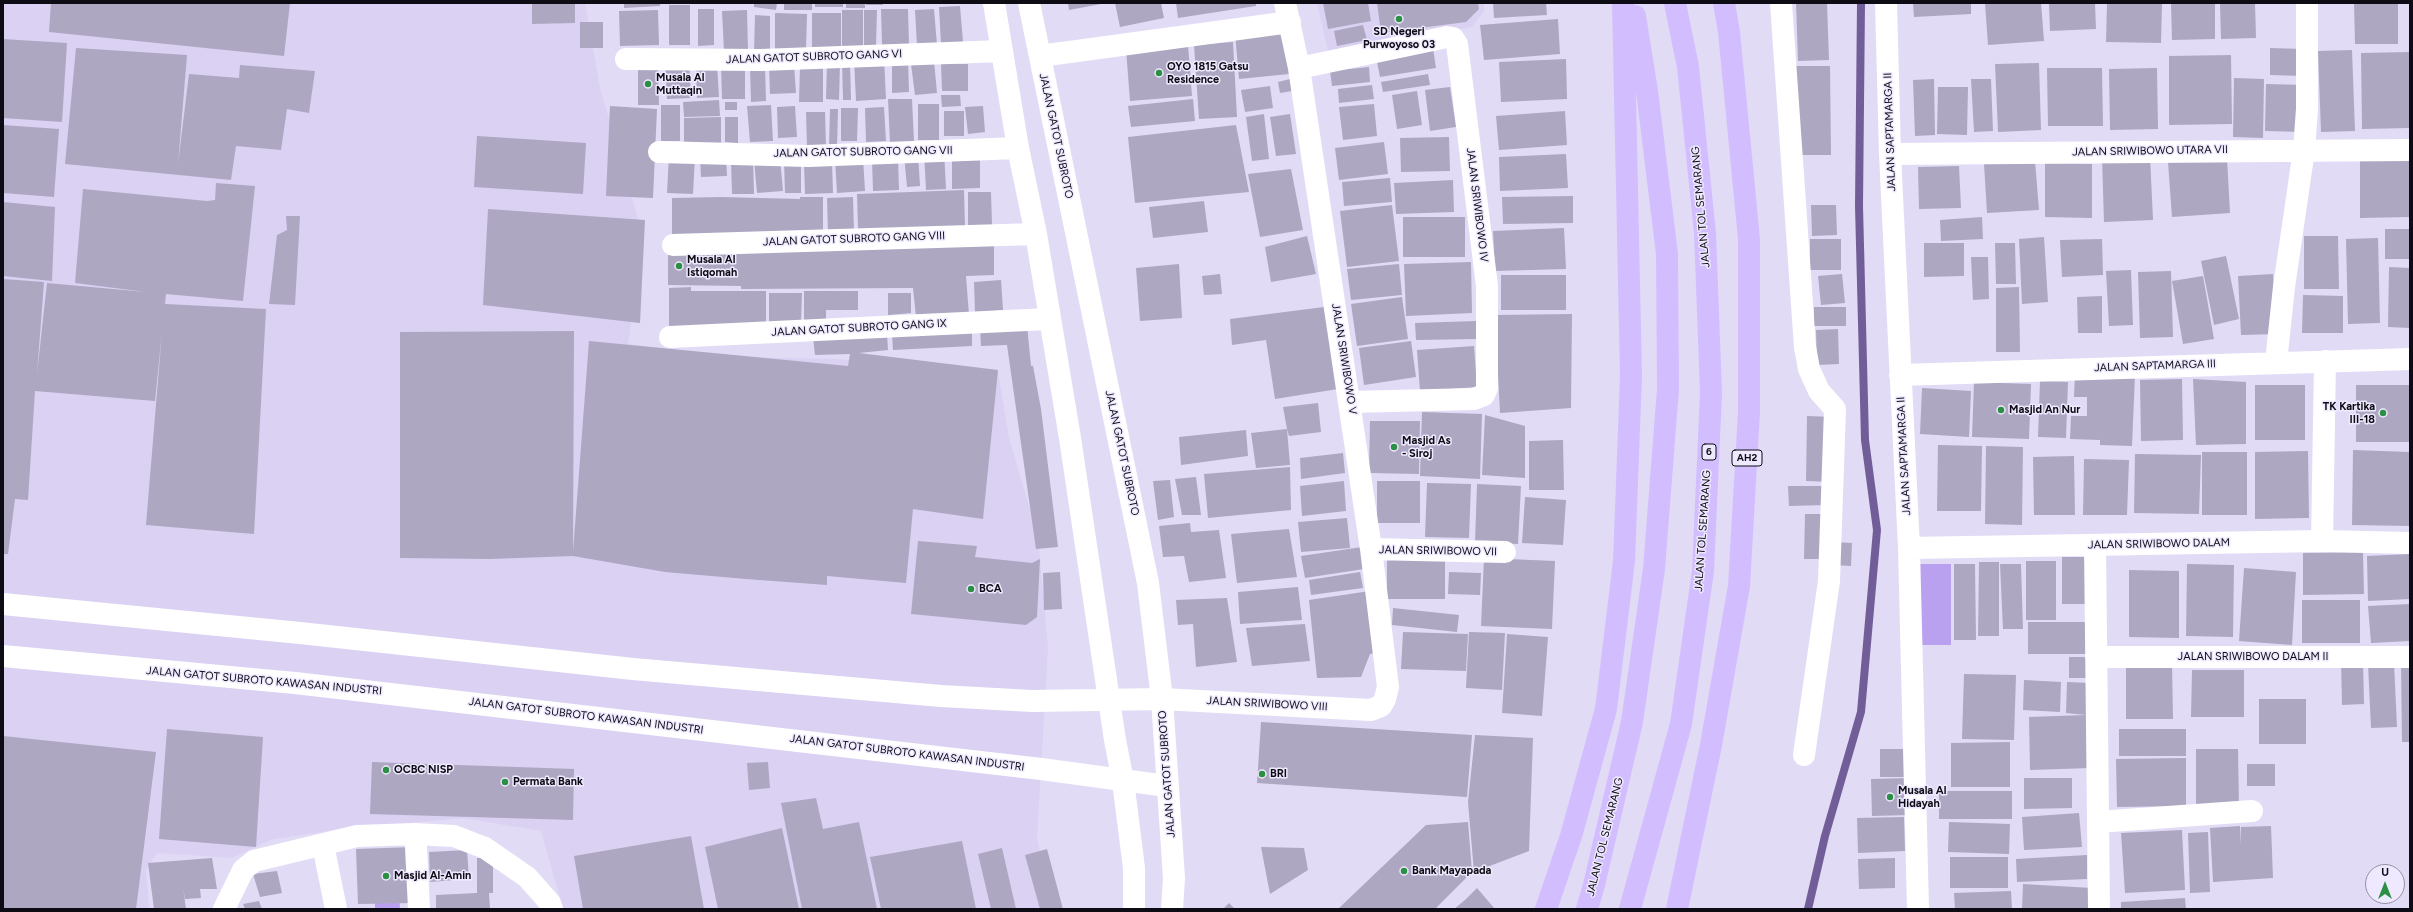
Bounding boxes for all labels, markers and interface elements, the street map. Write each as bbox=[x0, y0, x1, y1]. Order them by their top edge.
marker: SD Negeri Purwoyoso 03 bbox=[1394, 14, 1404, 24]
place label: SD Negeri Purwoyoso 03 bbox=[1363, 25, 1435, 51]
street label: JALAN GATOT SUBROTO GANG VI bbox=[726, 47, 902, 67]
place label: OYO 1815 Gatsu Residence bbox=[1167, 60, 1249, 86]
marker: OYO 1815 Gatsu Residence bbox=[1154, 68, 1164, 78]
place label: Musala Al Muttaqin bbox=[656, 71, 704, 97]
street label: JALAN GATOT SUBROTO bbox=[1036, 72, 1076, 200]
street label: JALAN SAPTAMARGA II bbox=[1881, 72, 1899, 192]
marker: Musala Al Muttaqin bbox=[643, 79, 653, 89]
street label: JALAN SRIWIBOWO UTARA VII bbox=[2072, 143, 2228, 159]
street label: JALAN GATOT SUBROTO GANG VII bbox=[773, 144, 953, 160]
street label: JALAN TOL SEMARANG bbox=[1689, 146, 1713, 268]
street label: JALAN SRIWIBOWO IV bbox=[1463, 147, 1491, 263]
street label: JALAN GATOT SUBROTO GANG VIII bbox=[763, 229, 945, 249]
place label: Musala Al Istiqomah bbox=[687, 253, 737, 279]
marker: Musala Al Istiqomah bbox=[674, 261, 684, 271]
street label: JALAN SRIWIBOWO V bbox=[1329, 303, 1359, 415]
street label: JALAN GATOT SUBROTO GANG IX bbox=[771, 317, 947, 339]
street label: JALAN SAPTAMARGA III bbox=[2094, 357, 2216, 375]
street label: JALAN GATOT SUBROTO bbox=[1102, 389, 1142, 517]
street label: JALAN SAPTAMARGA II bbox=[1894, 396, 1914, 516]
place label: TK Kartika III-18 bbox=[2323, 400, 2375, 426]
place label: Masjid An Nur bbox=[2009, 403, 2080, 417]
marker: Masjid An Nur bbox=[1996, 405, 2006, 415]
marker: TK Kartika III-18 bbox=[2378, 408, 2388, 418]
place label: Masjid As - Siroj bbox=[1402, 434, 1451, 460]
marker: Masjid As - Siroj bbox=[1389, 442, 1399, 452]
road number: 6 bbox=[1702, 444, 1716, 460]
road number: AH2 bbox=[1732, 450, 1762, 466]
street label: JALAN TOL SEMARANG bbox=[1692, 470, 1714, 592]
street label: JALAN SRIWIBOWO DALAM bbox=[2088, 536, 2230, 552]
street label: JALAN SRIWIBOWO VII bbox=[1379, 543, 1497, 559]
place label: BCA bbox=[979, 582, 1002, 596]
marker: BCA bbox=[966, 584, 976, 594]
street label: JALAN SRIWIBOWO DALAM II bbox=[2178, 650, 2328, 664]
street label: JALAN GATOT SUBROTO KAWASAN INDUSTRI bbox=[146, 664, 382, 698]
street label: JALAN SRIWIBOWO VIII bbox=[1206, 694, 1328, 714]
street label: JALAN GATOT SUBROTO KAWASAN INDUSTRI bbox=[468, 695, 704, 737]
street label: JALAN GATOT SUBROTO bbox=[1156, 710, 1178, 838]
street label: JALAN GATOT SUBROTO KAWASAN INDUSTRI bbox=[789, 732, 1025, 774]
place label: OCBC NISP bbox=[394, 763, 453, 777]
marker: OCBC NISP bbox=[381, 765, 391, 775]
place label: BRI bbox=[1270, 767, 1287, 781]
marker: BRI bbox=[1257, 769, 1267, 779]
place label: Permata Bank bbox=[513, 775, 583, 789]
street label: JALAN TOL SEMARANG bbox=[1584, 776, 1626, 898]
marker: Permata Bank bbox=[500, 777, 510, 787]
place label: Musala Al Hidayah bbox=[1898, 784, 1946, 810]
marker: Musala Al Hidayah bbox=[1885, 792, 1895, 802]
place label: Bank Mayapada bbox=[1412, 864, 1491, 878]
north arrow bbox=[2365, 864, 2405, 904]
marker: Bank Mayapada bbox=[1399, 866, 1409, 876]
text: U bbox=[2381, 866, 2389, 879]
place label: Masjid Al-Amin bbox=[394, 869, 471, 883]
marker: Masjid Al-Amin bbox=[381, 871, 391, 881]

